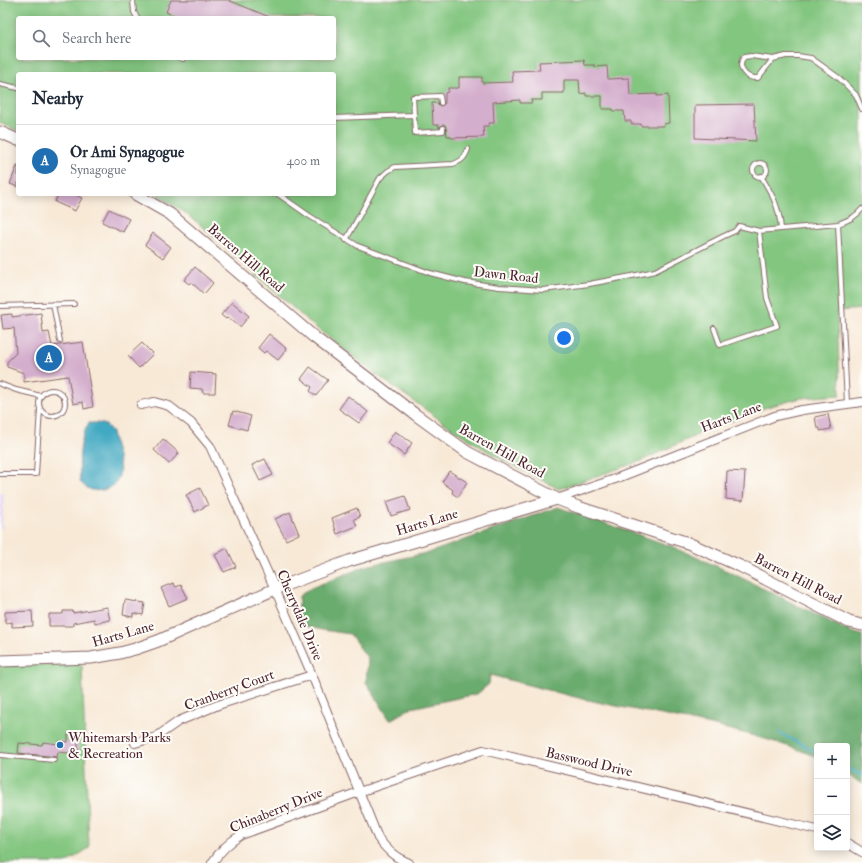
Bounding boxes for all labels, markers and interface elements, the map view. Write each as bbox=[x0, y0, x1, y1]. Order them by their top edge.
search box bbox=[16, 16, 336, 60]
icon: search bbox=[30, 27, 52, 49]
text: Search here bbox=[62, 29, 131, 48]
text: Nearby bbox=[32, 88, 83, 109]
text: Or Ami Synagogue bbox=[70, 143, 184, 162]
text: A bbox=[41, 153, 49, 169]
text: 400 m bbox=[287, 153, 320, 169]
text: Synagogue bbox=[70, 162, 126, 178]
street label: Barren Hill Road bbox=[204, 220, 288, 296]
street label: Dawn Road bbox=[473, 263, 539, 287]
your location bbox=[554, 328, 574, 348]
pin: A bbox=[36, 343, 62, 373]
street label: Harts Lane bbox=[698, 398, 764, 436]
street label: Barren Hill Road bbox=[456, 420, 548, 482]
street label: Harts Lane bbox=[394, 505, 460, 539]
street label: Barren Hill Road bbox=[751, 550, 845, 608]
street label: Cherrydale Drive bbox=[272, 567, 327, 663]
street label: Harts Lane bbox=[90, 617, 156, 651]
street label: Cranberry Court bbox=[182, 666, 277, 715]
place label: Whitemarsh Parks & Recreation bbox=[67, 729, 171, 762]
marker: Whitemarsh Parks & Recreation bbox=[55, 740, 65, 750]
map controls bbox=[814, 743, 850, 851]
button: + bbox=[814, 743, 850, 779]
street label: Basswood Drive bbox=[544, 744, 634, 780]
button: − bbox=[814, 779, 850, 815]
street label: Chinaberry Drive bbox=[227, 784, 325, 837]
button: layers bbox=[814, 815, 850, 851]

